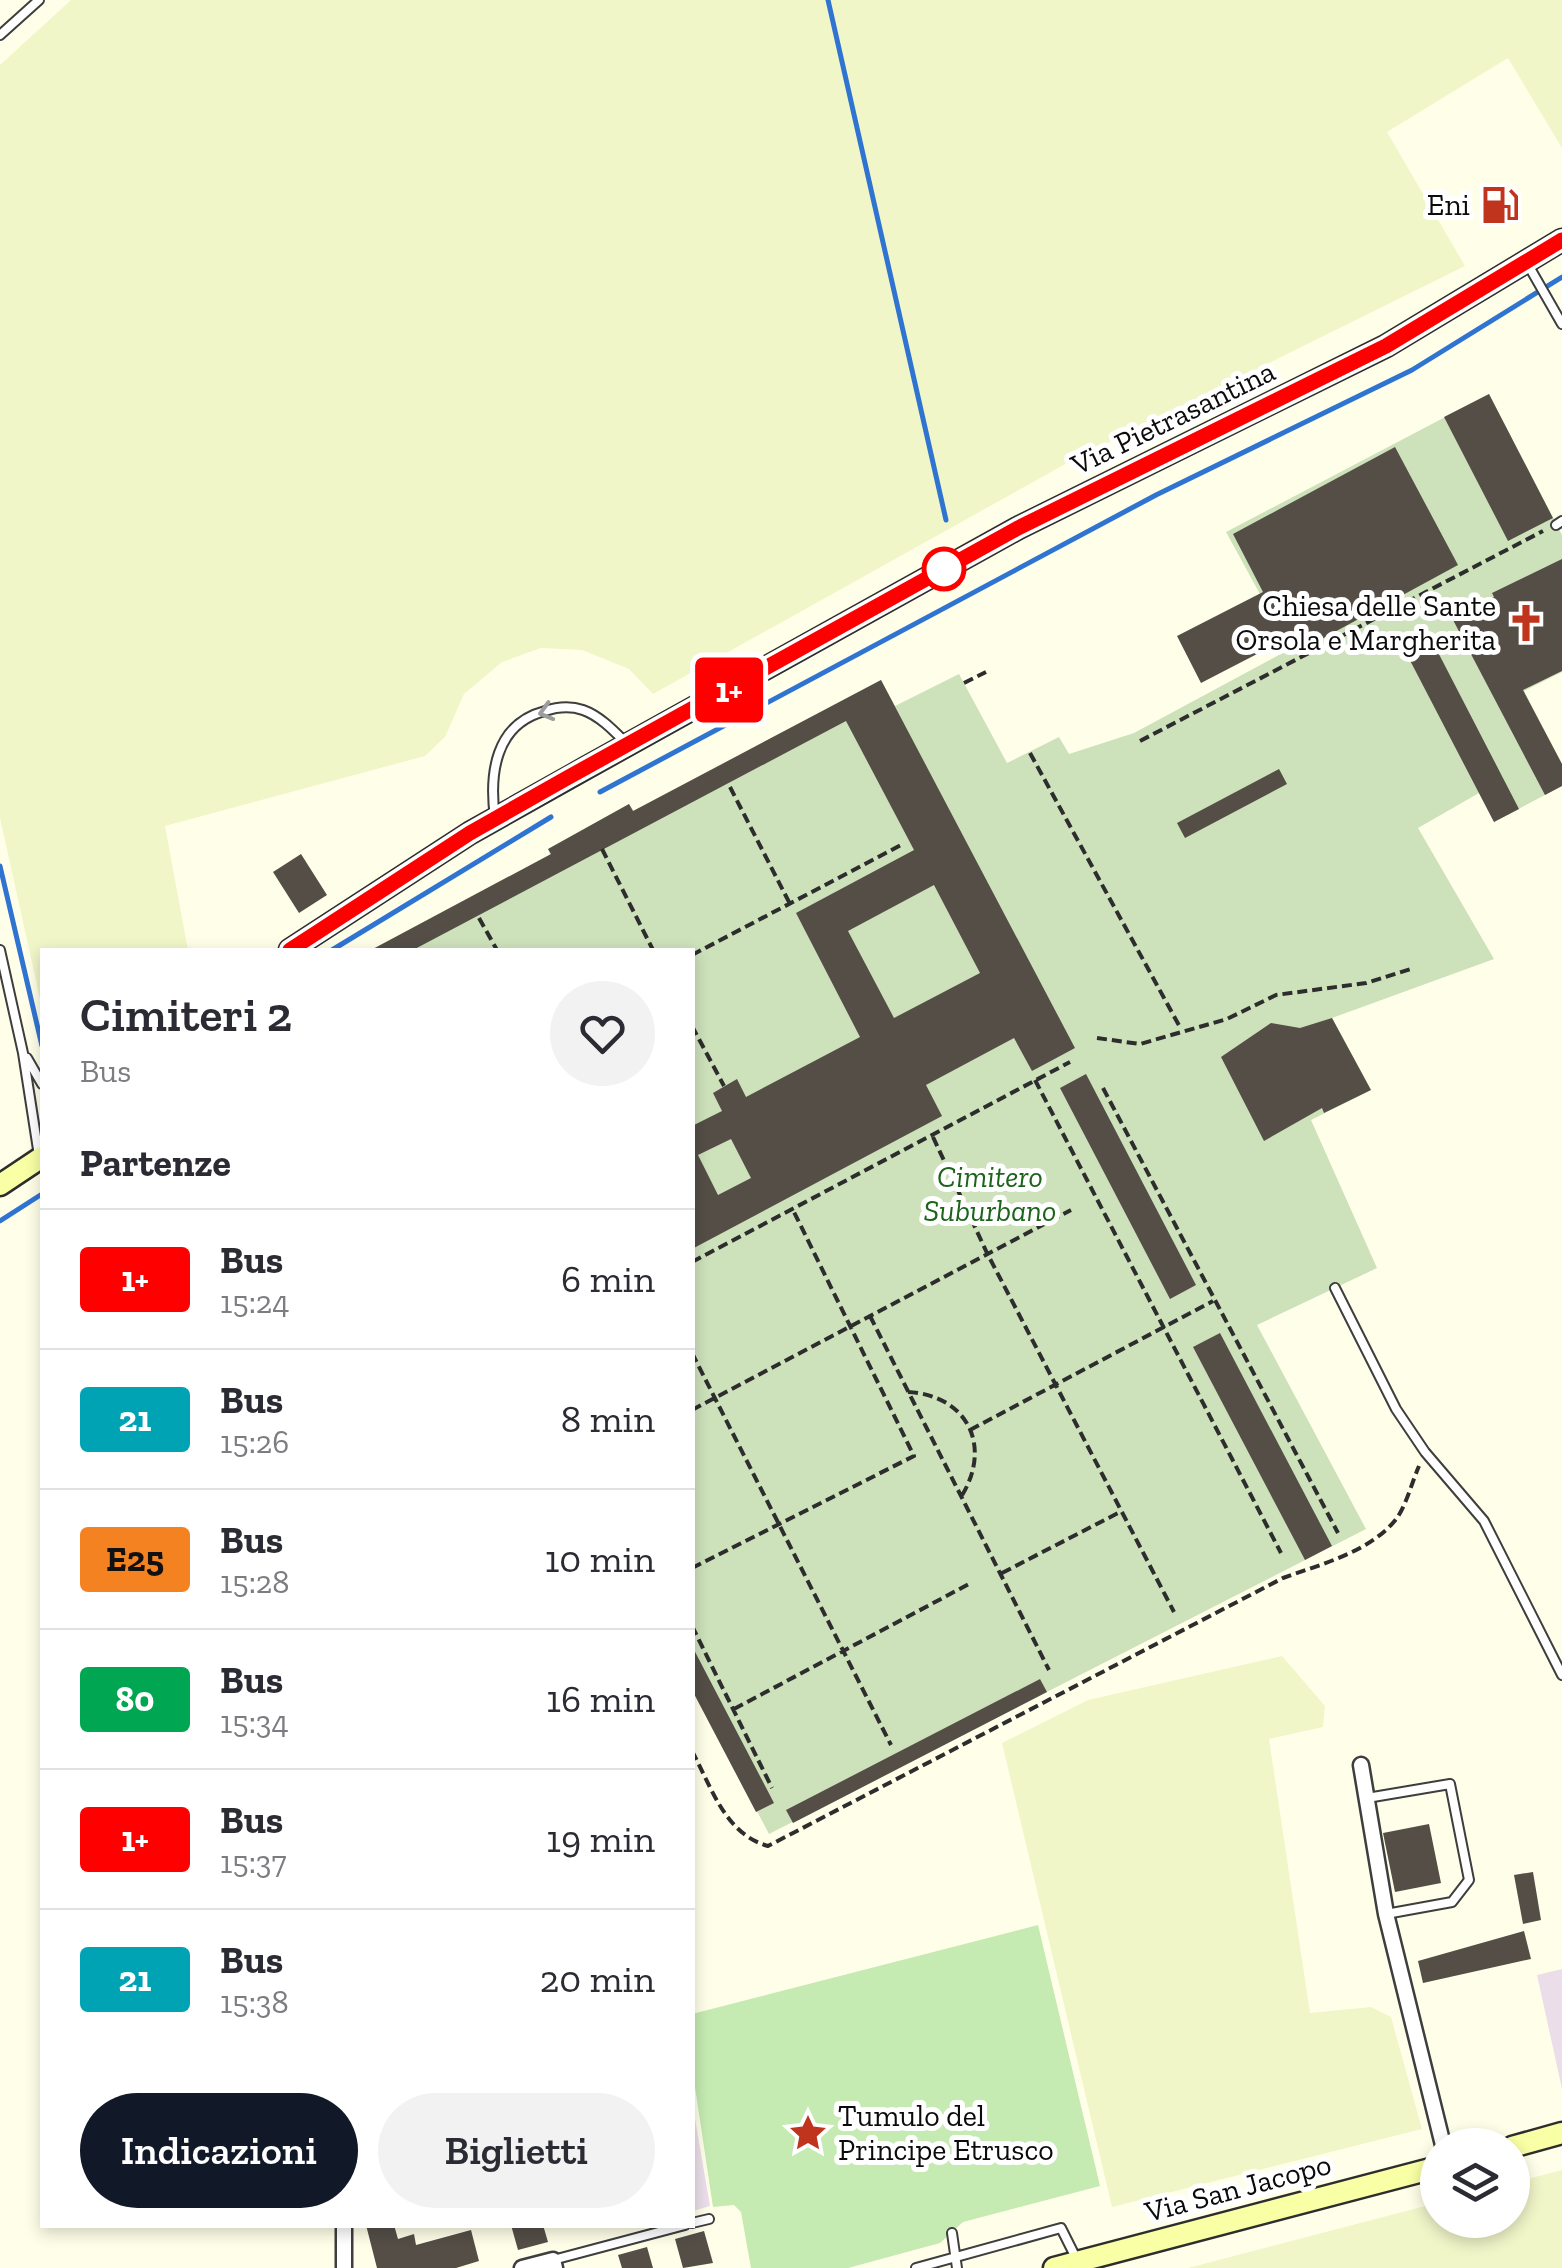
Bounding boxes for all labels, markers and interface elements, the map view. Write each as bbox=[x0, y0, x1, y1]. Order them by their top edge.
fuel station icon: Eni bbox=[1479, 184, 1521, 226]
place label: Eni bbox=[1427, 187, 1470, 223]
street label: Via Pietrasantina bbox=[1064, 353, 1281, 483]
unlabelled marker bbox=[923, 548, 965, 590]
place label: Chiesa delle Sante Orsola e Margherita bbox=[1236, 588, 1496, 658]
church icon: Chiesa delle Sante Orsola e Margherita bbox=[1505, 602, 1547, 644]
line badge: 1+ bbox=[684, 658, 774, 722]
text: 1+ bbox=[715, 669, 743, 711]
one-way arrow bbox=[538, 700, 555, 721]
button: heart bbox=[550, 981, 655, 1086]
text: Cimiteri 2 bbox=[80, 986, 292, 1043]
text: Bus bbox=[80, 1052, 131, 1090]
text: Partenze bbox=[80, 1140, 231, 1186]
park label: Cimitero Suburbano bbox=[924, 1159, 1056, 1229]
text: Bus bbox=[220, 1237, 283, 1283]
text: 6 min bbox=[561, 1256, 655, 1302]
text: 1+ bbox=[121, 1258, 149, 1300]
text: 15:24 bbox=[220, 1283, 290, 1321]
text: Bus bbox=[220, 1377, 283, 1423]
text: 8 min bbox=[561, 1396, 655, 1442]
text: 21 bbox=[119, 1398, 151, 1440]
text: 15:26 bbox=[220, 1423, 289, 1461]
text: Bus bbox=[220, 1517, 283, 1563]
text: 10 min bbox=[545, 1536, 655, 1582]
text: E25 bbox=[106, 1538, 164, 1580]
text: 15:28 bbox=[220, 1563, 290, 1601]
text: Bus bbox=[220, 1657, 283, 1703]
text: 16 min bbox=[546, 1676, 655, 1722]
text: 80 bbox=[115, 1678, 155, 1720]
text: 15:34 bbox=[220, 1703, 289, 1741]
text: Bus bbox=[220, 1797, 283, 1843]
text: 19 min bbox=[546, 1816, 655, 1862]
text: 1+ bbox=[121, 1818, 149, 1860]
text: 15:37 bbox=[220, 1843, 287, 1881]
text: Bus bbox=[220, 1937, 283, 1983]
text: 20 min bbox=[540, 1956, 655, 2002]
text: 21 bbox=[119, 1958, 151, 2000]
text: 15:38 bbox=[220, 1983, 289, 2021]
button: Indicazioni bbox=[80, 2093, 358, 2208]
button: Biglietti bbox=[378, 2093, 655, 2208]
place label: Tumulo del Principe Etrusco bbox=[838, 2098, 1054, 2168]
place icon: Tumulo del Principe Etrusco bbox=[787, 2112, 829, 2154]
map controls bbox=[1420, 2128, 1530, 2238]
button: layers bbox=[1420, 2128, 1530, 2238]
street label: Via San Jacopo bbox=[1140, 2146, 1335, 2230]

